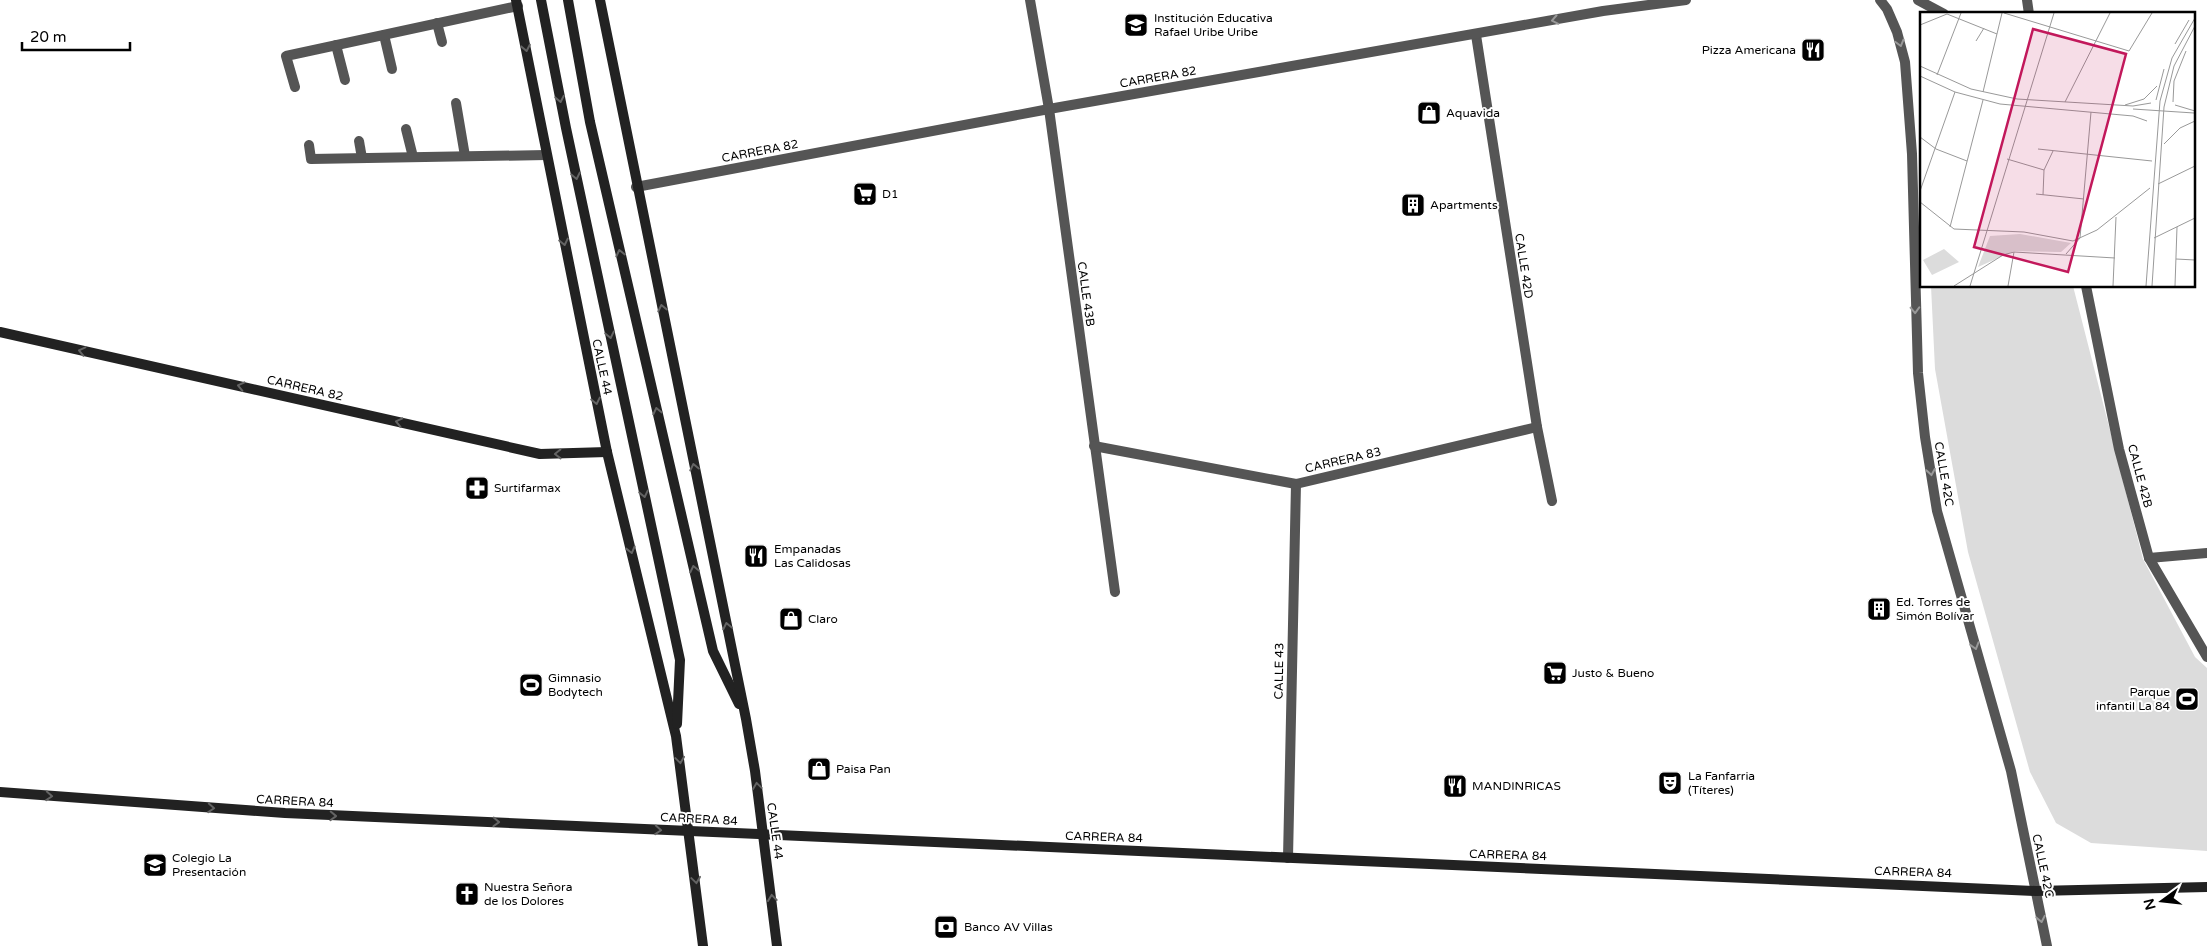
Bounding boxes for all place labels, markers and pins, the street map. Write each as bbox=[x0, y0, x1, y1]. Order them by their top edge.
place label: Institución Educativa Rafael Uribe Uribe bbox=[1154, 11, 1273, 39]
school or university icon: Institución Educativa Rafael Uribe Uribe bbox=[1123, 12, 1149, 38]
restaurant icon: Pizza Americana bbox=[1800, 37, 1826, 63]
place label: Pizza Americana bbox=[1702, 43, 1796, 57]
shop icon: Aquavida bbox=[1416, 100, 1442, 126]
place label: Aquavida bbox=[1446, 106, 1500, 120]
supermarket icon: D1 bbox=[852, 181, 878, 207]
place label: D1 bbox=[882, 187, 899, 201]
building icon: Apartments bbox=[1400, 192, 1426, 218]
place label: Apartments bbox=[1430, 198, 1498, 212]
pharmacy icon: Surtifarmax bbox=[464, 475, 490, 501]
place label: Surtifarmax bbox=[494, 481, 561, 495]
place label: Empanadas Las Calidosas bbox=[774, 542, 851, 570]
restaurant icon: Empanadas Las Calidosas bbox=[743, 543, 769, 569]
place label: Ed. Torres de Simón Bolívar bbox=[1896, 595, 1975, 623]
building icon: Ed. Torres de Simón Bolívar bbox=[1866, 596, 1892, 622]
shop icon: Claro bbox=[778, 606, 804, 632]
place label: Claro bbox=[808, 612, 838, 626]
supermarket icon: Justo & Bueno bbox=[1542, 660, 1568, 686]
place label: Justo & Bueno bbox=[1572, 666, 1654, 680]
place label: Gimnasio Bodytech bbox=[548, 671, 603, 699]
sports icon: Gimnasio Bodytech bbox=[518, 672, 544, 698]
place label: Parque infantil La 84 bbox=[2096, 685, 2170, 713]
sports icon: Parque infantil La 84 bbox=[2174, 686, 2200, 712]
shop icon: Paisa Pan bbox=[806, 756, 832, 782]
place label: Paisa Pan bbox=[836, 762, 891, 776]
place label: La Fanfarria (Títeres) bbox=[1688, 769, 1755, 797]
theatre icon: La Fanfarria (Títeres) bbox=[1657, 770, 1683, 796]
restaurant icon: MANDINRICAS bbox=[1442, 773, 1468, 799]
place label: MANDINRICAS bbox=[1472, 779, 1561, 793]
place label: Colegio La Presentación bbox=[172, 851, 246, 879]
school or university icon: Colegio La Presentación bbox=[142, 852, 168, 878]
place label: Nuestra Señora de los Dolores bbox=[484, 880, 572, 908]
church icon: Nuestra Señora de los Dolores bbox=[454, 881, 480, 907]
bank icon: Banco AV Villas bbox=[933, 914, 959, 940]
place label: Banco AV Villas bbox=[964, 920, 1053, 934]

